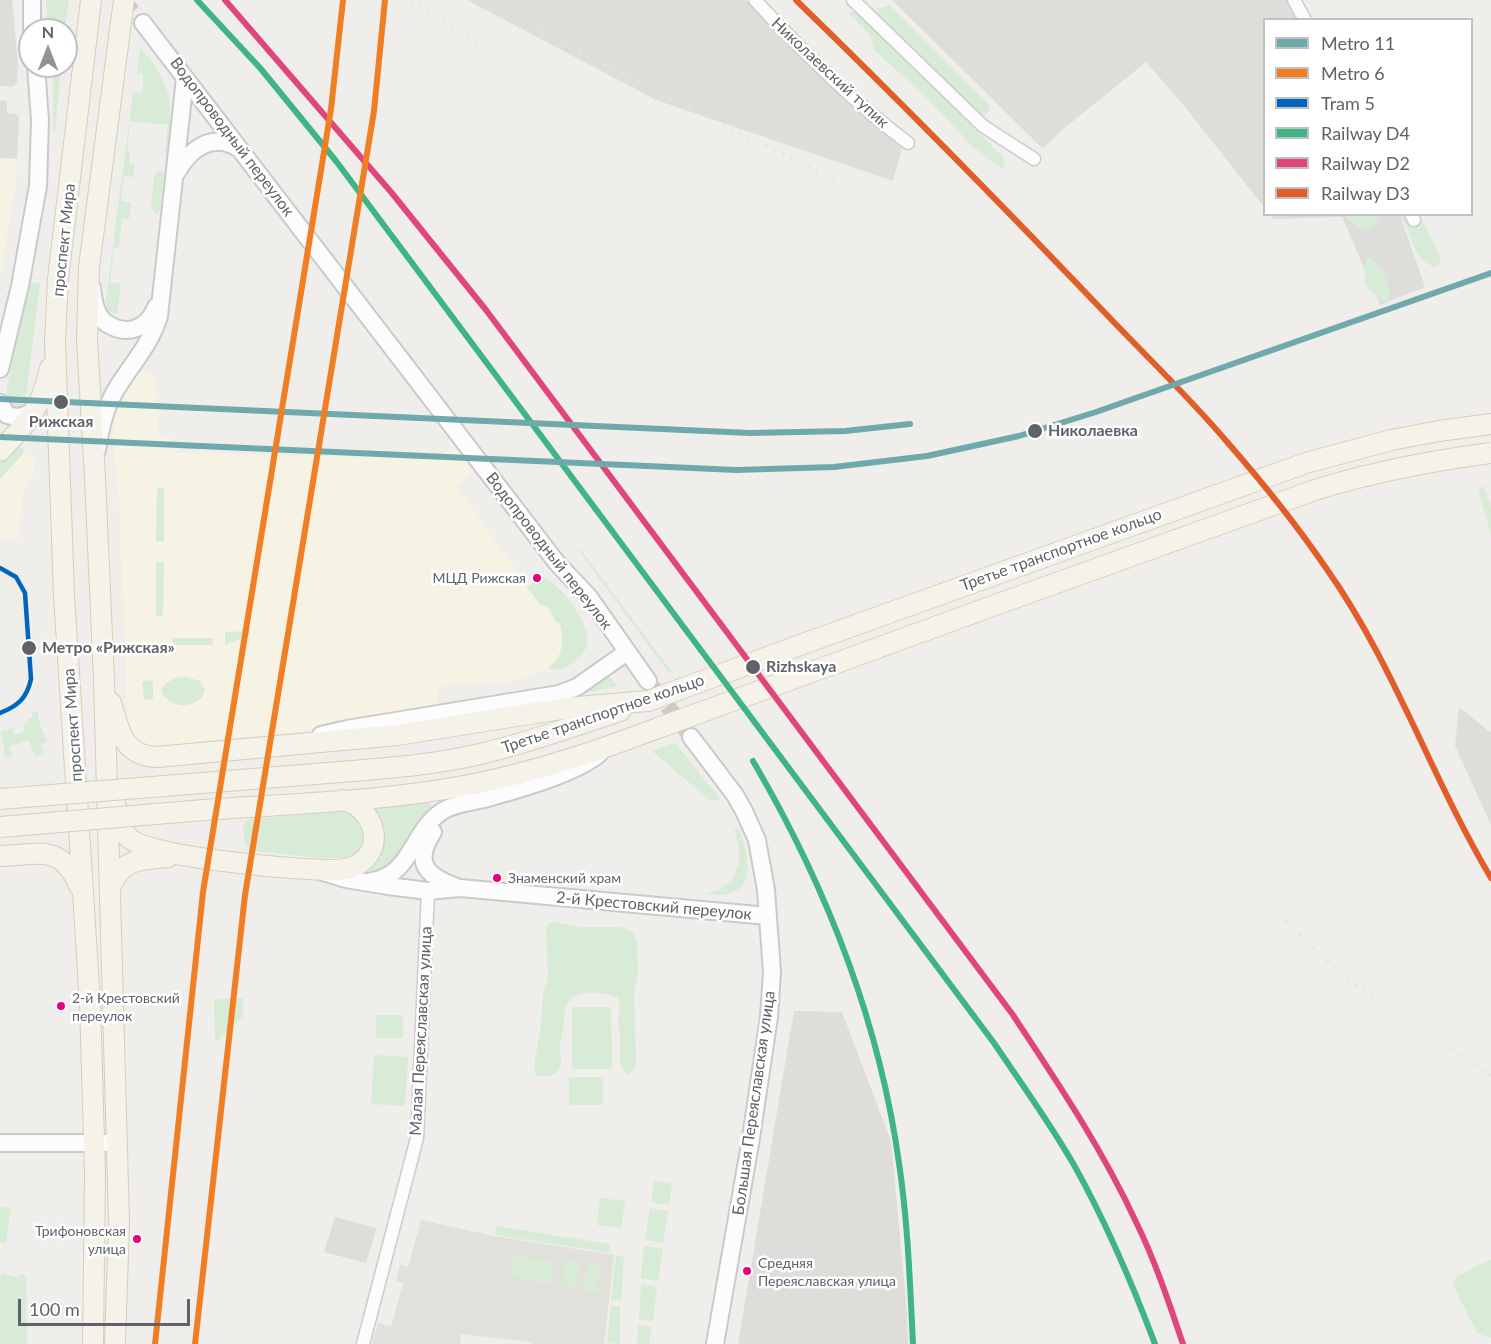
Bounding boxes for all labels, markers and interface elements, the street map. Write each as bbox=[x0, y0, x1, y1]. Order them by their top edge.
street label: Николаевский тупик bbox=[767, 14, 893, 132]
north arrow bbox=[18, 18, 78, 78]
legend bbox=[1263, 18, 1473, 216]
text: N bbox=[42, 22, 54, 41]
text: Metro 11 bbox=[1321, 32, 1395, 54]
street label: Водопроводный переулок bbox=[166, 54, 298, 220]
text: Metro 6 bbox=[1321, 62, 1385, 84]
text: Tram 5 bbox=[1321, 92, 1375, 114]
text: Railway D4 bbox=[1321, 122, 1410, 144]
text: Railway D2 bbox=[1321, 152, 1410, 174]
text: Railway D3 bbox=[1321, 182, 1410, 204]
street label: проспект Мира bbox=[49, 183, 79, 297]
marker: Рижская bbox=[52, 393, 70, 411]
place label: Рижская bbox=[29, 412, 93, 432]
place label: Николаевка bbox=[1048, 421, 1138, 441]
marker: Николаевка bbox=[1026, 422, 1044, 440]
street label: Водопроводный переулок bbox=[482, 469, 616, 633]
street label: Третье транспортное кольцо bbox=[958, 505, 1164, 595]
place label: МЦД Рижская bbox=[433, 570, 526, 586]
marker: МЦД Рижская bbox=[531, 572, 543, 584]
place label: Метро «Рижская» bbox=[42, 638, 175, 658]
marker: Метро «Рижская» bbox=[20, 639, 38, 657]
place label: Rizhskaya bbox=[766, 657, 836, 677]
marker: Rizhskaya bbox=[744, 658, 762, 676]
street label: проспект Мира bbox=[59, 668, 87, 782]
street label: Третье транспортное кольцо bbox=[499, 670, 707, 758]
place label: Знаменский храм bbox=[508, 870, 621, 886]
marker: Знаменский храм bbox=[491, 872, 503, 884]
street label: 2-й Крестовский переулок bbox=[555, 888, 753, 924]
street label: Малая Переяславская улица bbox=[406, 926, 436, 1136]
street label: Большая Переяславская улица bbox=[729, 989, 779, 1217]
place label: 2-й Крестовский переулок bbox=[72, 990, 180, 1023]
marker: 2-й Крестовский переулок bbox=[55, 1000, 67, 1012]
place label: Трифоновская улица bbox=[35, 1223, 126, 1256]
marker: Трифоновская улица bbox=[131, 1233, 143, 1245]
place label: Средняя Переяславская улица bbox=[758, 1255, 896, 1288]
marker: Средняя Переяславская улица bbox=[741, 1265, 753, 1277]
scale bar bbox=[21, 1287, 194, 1325]
text: 100 m bbox=[29, 1298, 80, 1320]

